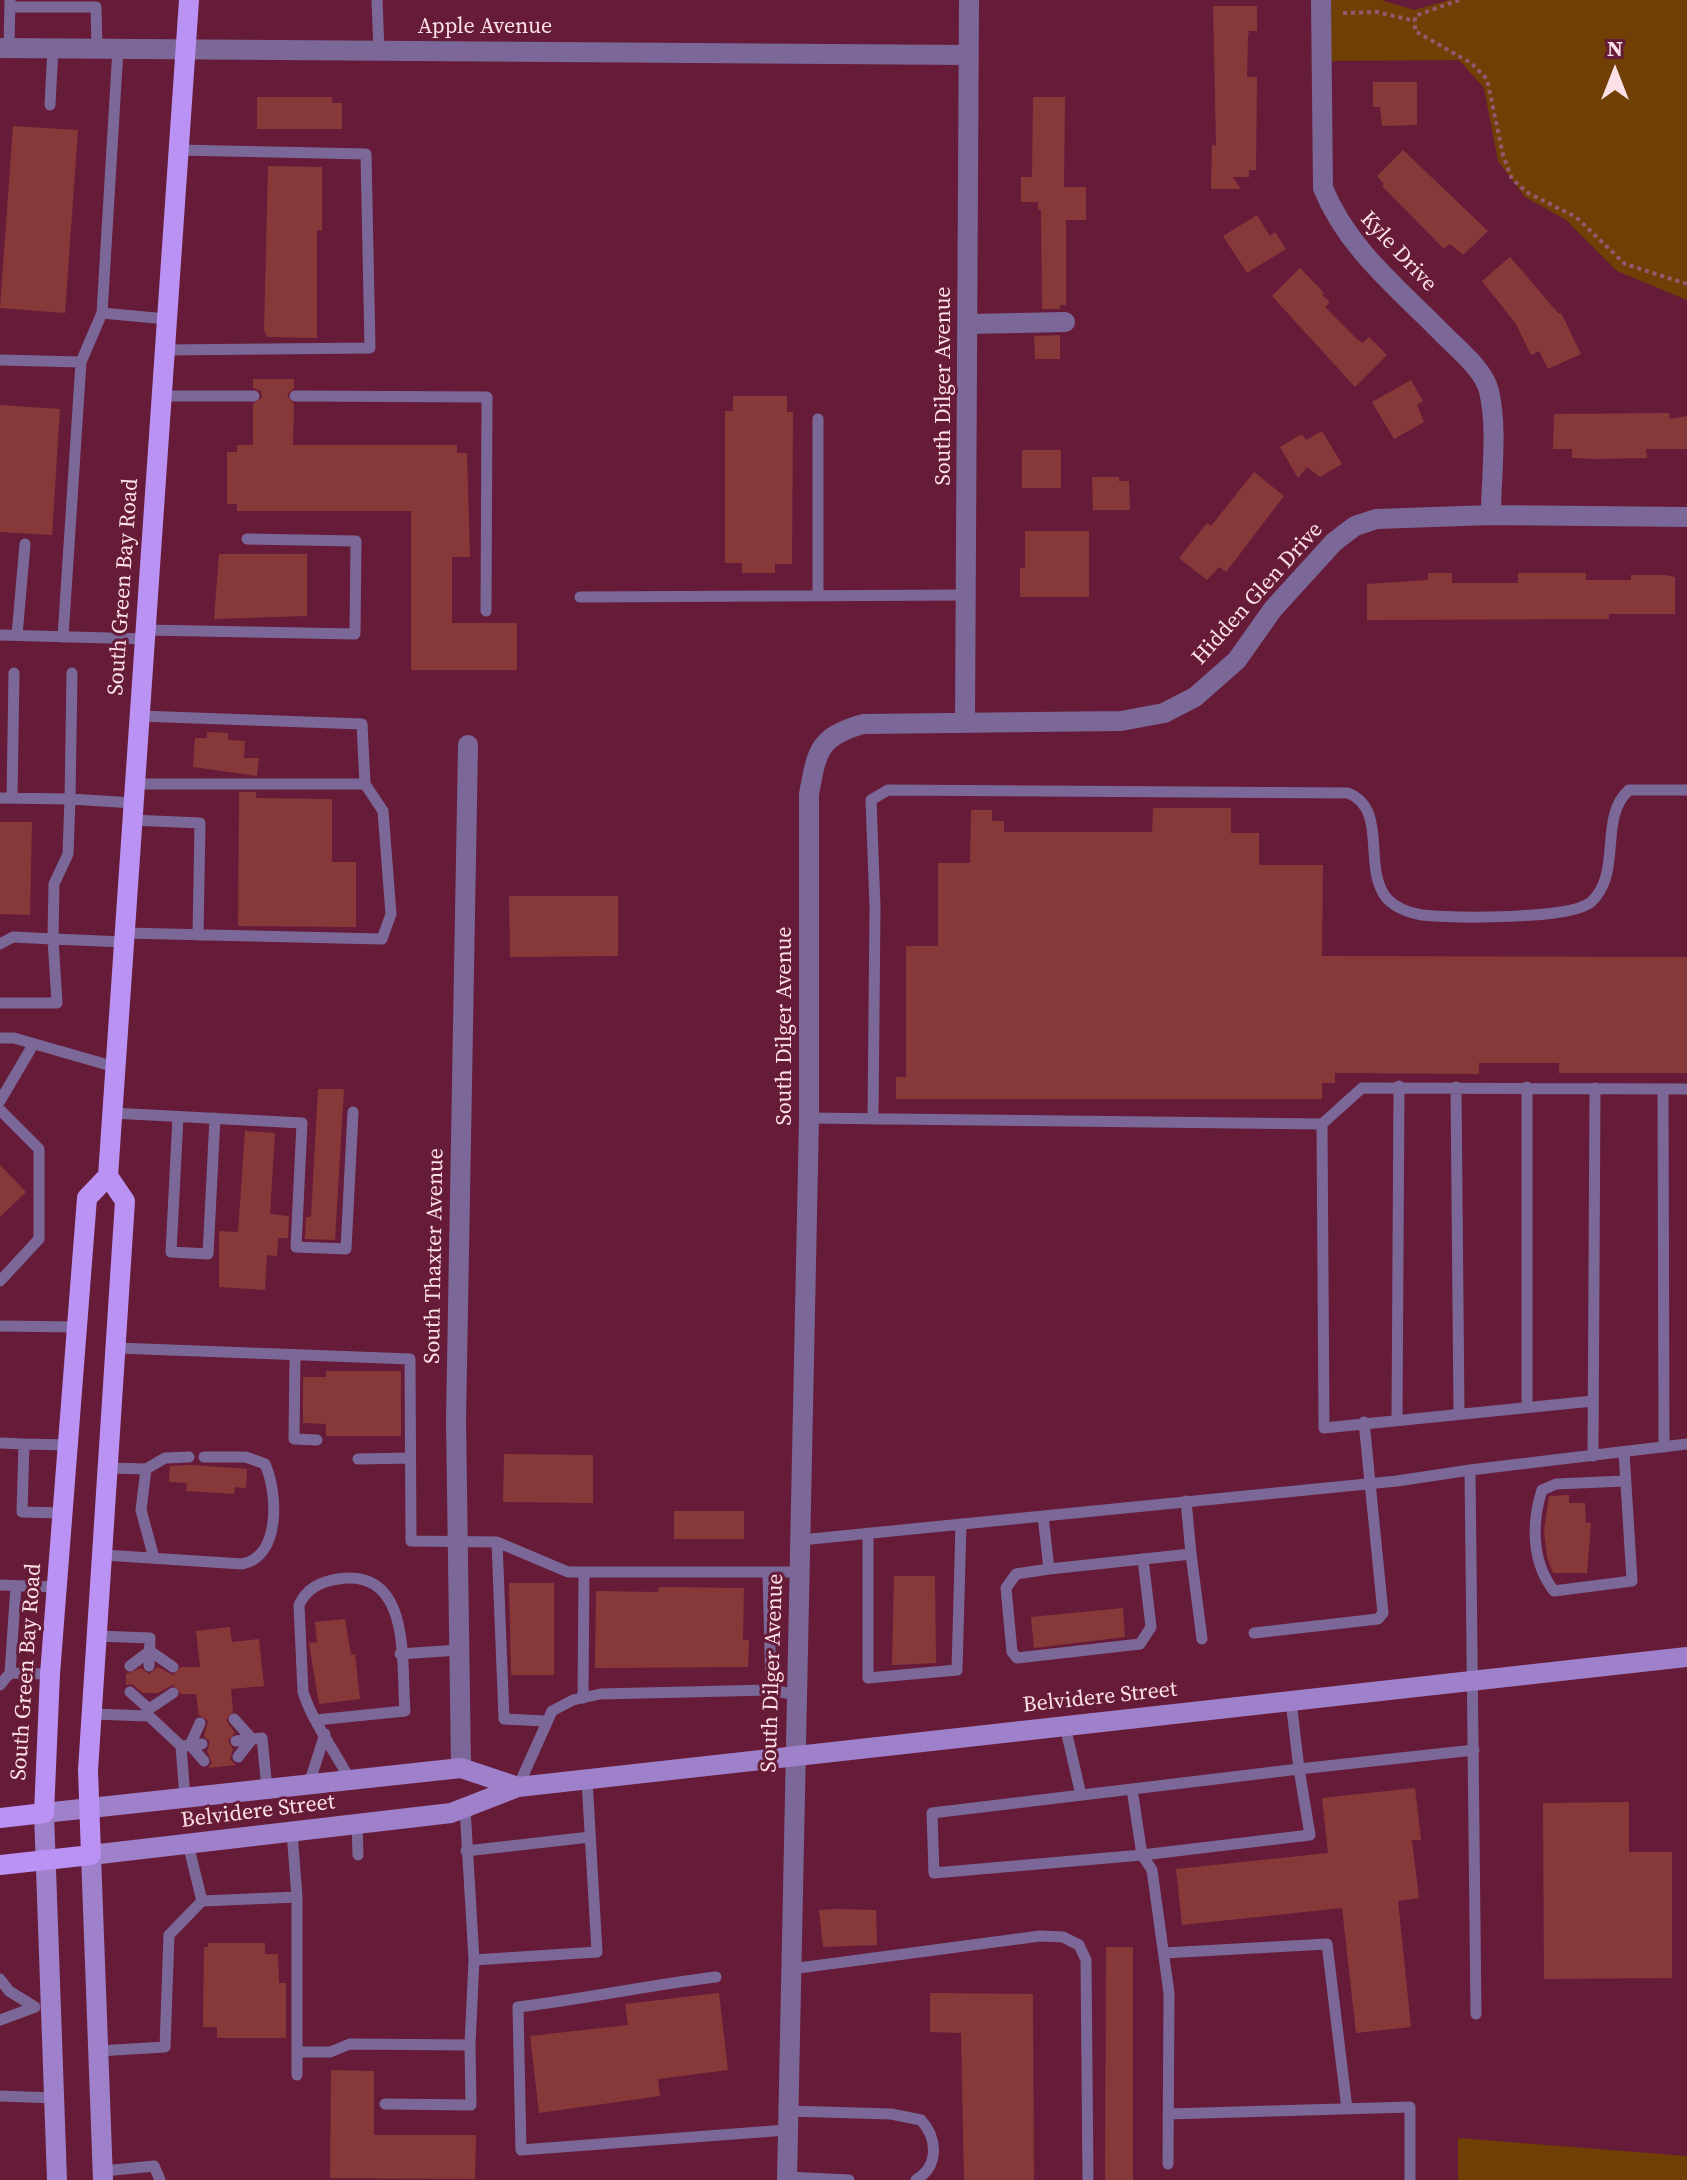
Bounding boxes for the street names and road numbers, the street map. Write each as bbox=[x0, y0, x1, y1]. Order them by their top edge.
street label: Apple Avenue bbox=[418, 14, 552, 40]
street label: Kyle Drive bbox=[1354, 206, 1442, 298]
street label: South Dilger Avenue bbox=[931, 286, 957, 486]
street label: South Green Bay Road bbox=[103, 478, 145, 696]
street label: Hidden Glen Drive bbox=[1187, 517, 1329, 671]
street label: South Dilger Avenue bbox=[772, 926, 798, 1126]
street label: South Thaxter Avenue bbox=[420, 1148, 450, 1364]
street label: South Green Bay Road bbox=[6, 1563, 48, 1781]
street label: South Dilger Avenue bbox=[756, 1573, 790, 1773]
street label: Belvidere Street bbox=[1022, 1677, 1178, 1719]
street label: Belvidere Street bbox=[180, 1789, 336, 1835]

